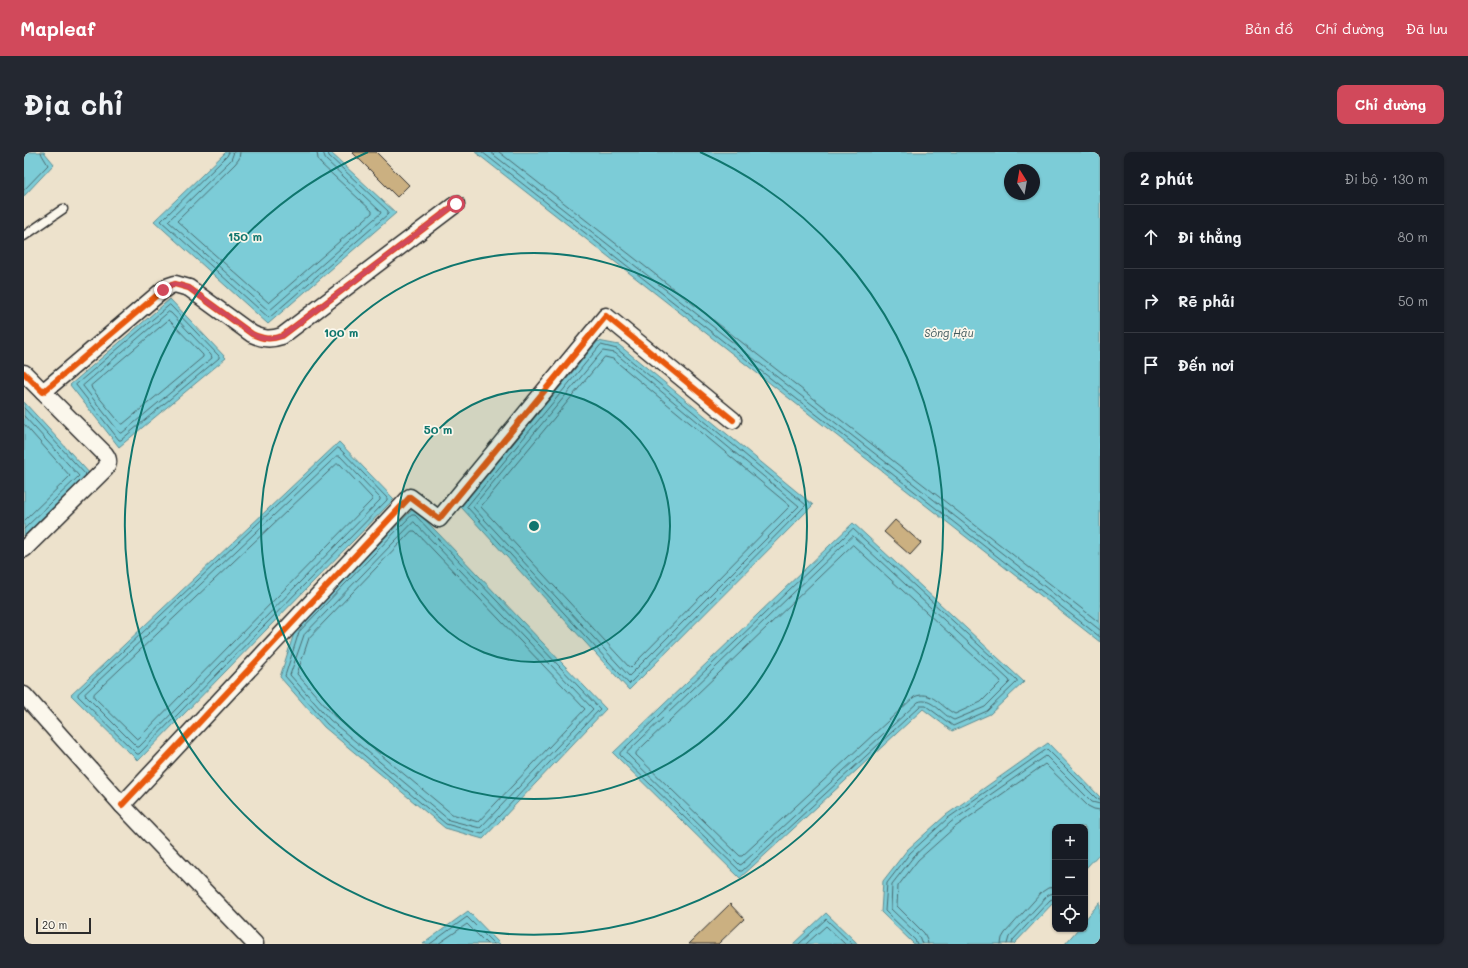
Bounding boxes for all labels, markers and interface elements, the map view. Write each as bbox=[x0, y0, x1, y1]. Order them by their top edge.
text: Mapleaf bbox=[20, 16, 95, 41]
text: Bản đồ bbox=[1245, 19, 1293, 38]
text: Chỉ đường bbox=[1315, 19, 1384, 38]
text: Đã lưu bbox=[1406, 19, 1448, 38]
button: Chỉ đường bbox=[1337, 85, 1444, 124]
text: Địa chỉ bbox=[24, 86, 124, 122]
north arrow bbox=[1004, 164, 1040, 200]
text: 2 phút bbox=[1140, 167, 1194, 189]
text: Đi bộ · 130 m bbox=[1345, 170, 1428, 187]
route start bbox=[447, 195, 465, 213]
icon: ahead bbox=[1140, 226, 1162, 248]
text: Đi thẳng bbox=[1178, 227, 1241, 247]
text: 150 m bbox=[228, 228, 262, 244]
text: 80 m bbox=[1398, 228, 1428, 245]
route end bbox=[154, 281, 172, 299]
icon: right bbox=[1140, 290, 1162, 312]
text: Rẽ phải bbox=[1178, 291, 1235, 311]
text: 50 m bbox=[1398, 292, 1428, 309]
text: 100 m bbox=[324, 324, 358, 340]
water label: Sông Hậu bbox=[924, 325, 974, 340]
icon: arrive bbox=[1140, 354, 1162, 376]
text: Đến nơi bbox=[1178, 355, 1234, 375]
text: 50 m bbox=[424, 421, 452, 437]
centre of rings bbox=[527, 519, 541, 533]
map controls bbox=[1052, 824, 1088, 932]
button: + bbox=[1052, 824, 1088, 860]
button: − bbox=[1052, 860, 1088, 896]
button: locate bbox=[1052, 896, 1088, 932]
scale bar bbox=[36, 916, 91, 935]
text: 20 m bbox=[42, 917, 67, 932]

